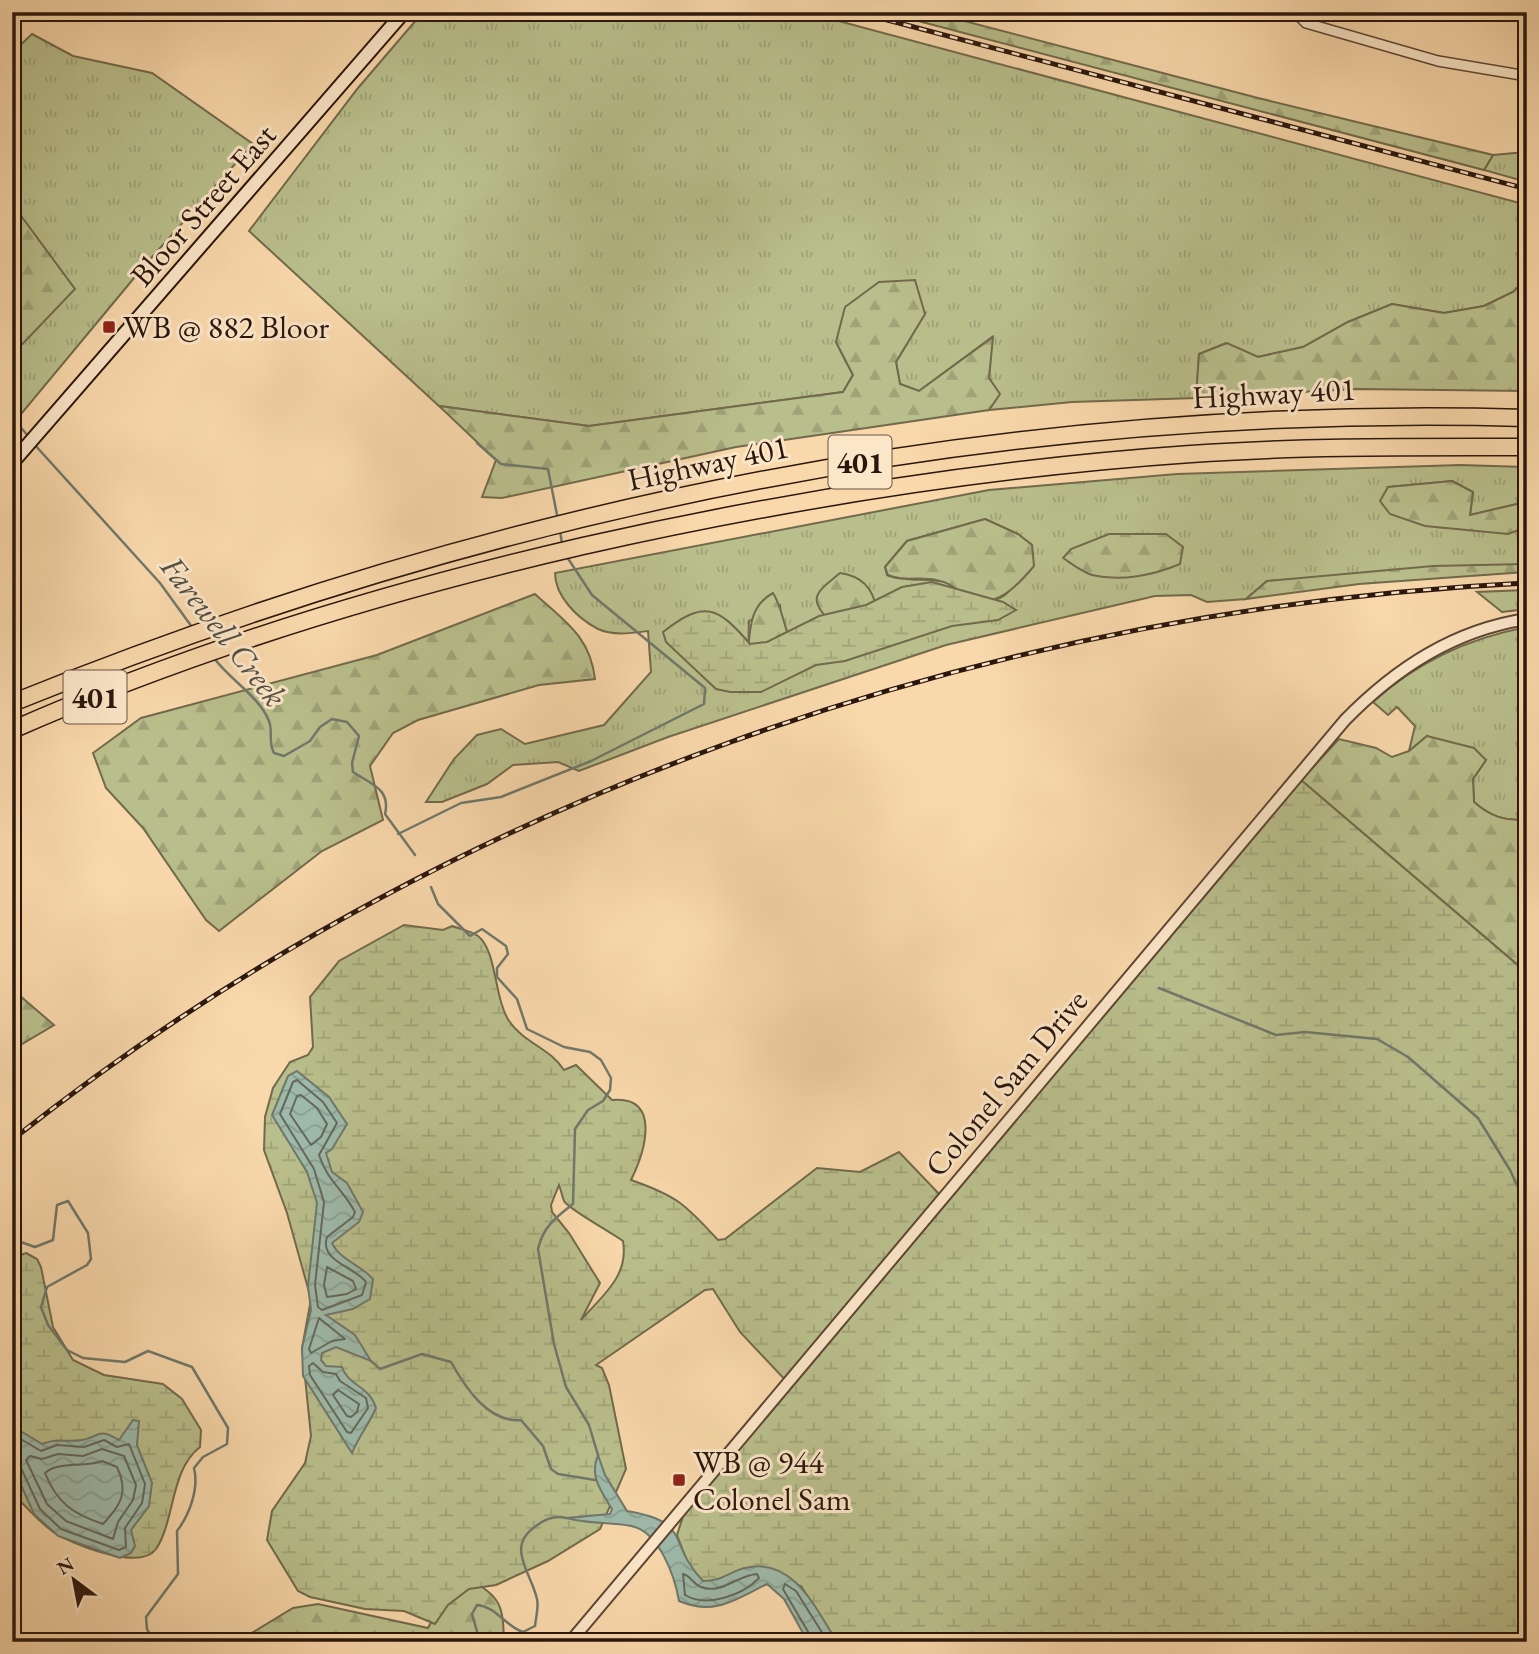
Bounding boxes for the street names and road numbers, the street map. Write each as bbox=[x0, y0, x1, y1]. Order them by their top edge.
street label: Bloor Street East bbox=[121, 115, 285, 295]
street label: Highway 401 bbox=[1191, 368, 1357, 418]
street label: Highway 401 bbox=[624, 425, 792, 501]
road number: 401 bbox=[828, 436, 892, 489]
road number: 401 bbox=[64, 670, 126, 724]
street label: Colonel Sam Drive bbox=[915, 981, 1097, 1185]

